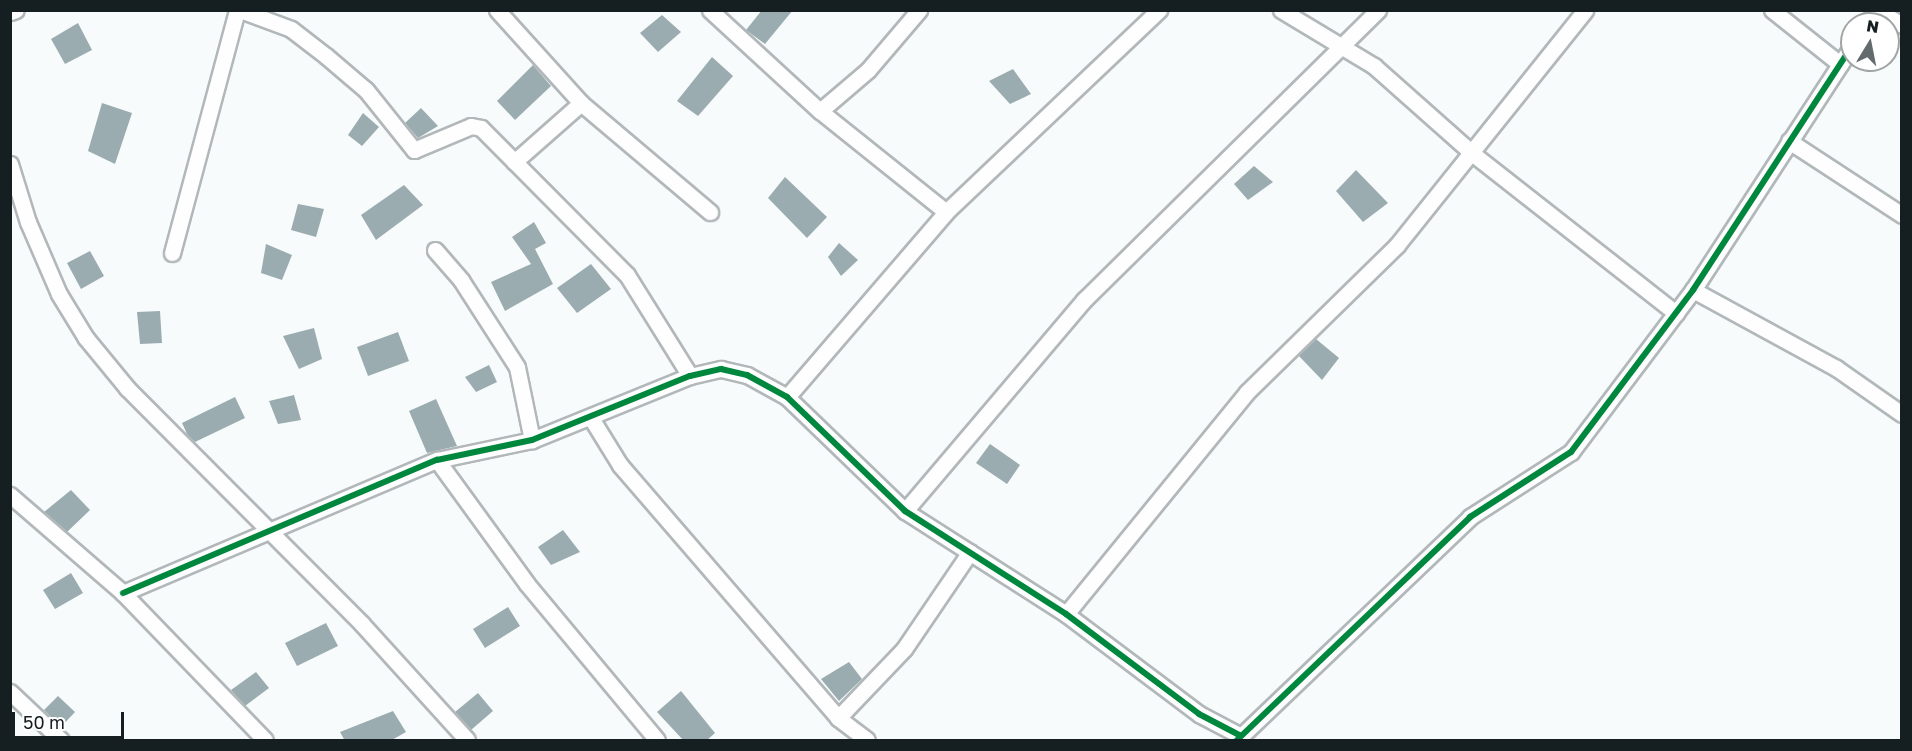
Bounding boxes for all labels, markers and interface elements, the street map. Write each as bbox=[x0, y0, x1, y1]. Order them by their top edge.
north arrow bbox=[1840, 12, 1900, 72]
text: N bbox=[1865, 15, 1881, 37]
scale bar bbox=[15, 700, 128, 738]
text: 50 m bbox=[23, 711, 65, 733]

